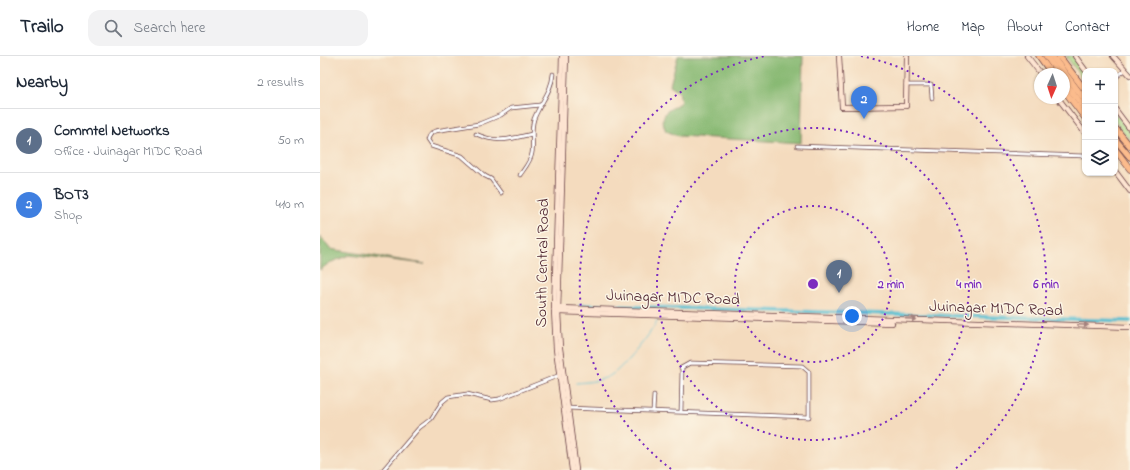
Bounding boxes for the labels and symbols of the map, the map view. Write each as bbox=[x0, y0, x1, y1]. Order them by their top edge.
north arrow bbox=[1034, 68, 1070, 104]
pin: 2 bbox=[851, 86, 877, 119]
street label: South Central Road bbox=[530, 198, 556, 328]
pin: 1 bbox=[826, 260, 852, 293]
text: 2 min bbox=[877, 276, 904, 294]
text: 4 min bbox=[955, 276, 982, 294]
text: 6 min bbox=[1032, 276, 1059, 294]
centre of rings bbox=[806, 277, 820, 291]
street label: Juinagar MIDC Road bbox=[606, 284, 740, 312]
street label: Juinagar MIDC Road bbox=[929, 295, 1063, 323]
your location bbox=[842, 306, 862, 326]
one-way arrow bbox=[905, 316, 917, 323]
one-way arrow bbox=[1077, 322, 1090, 328]

